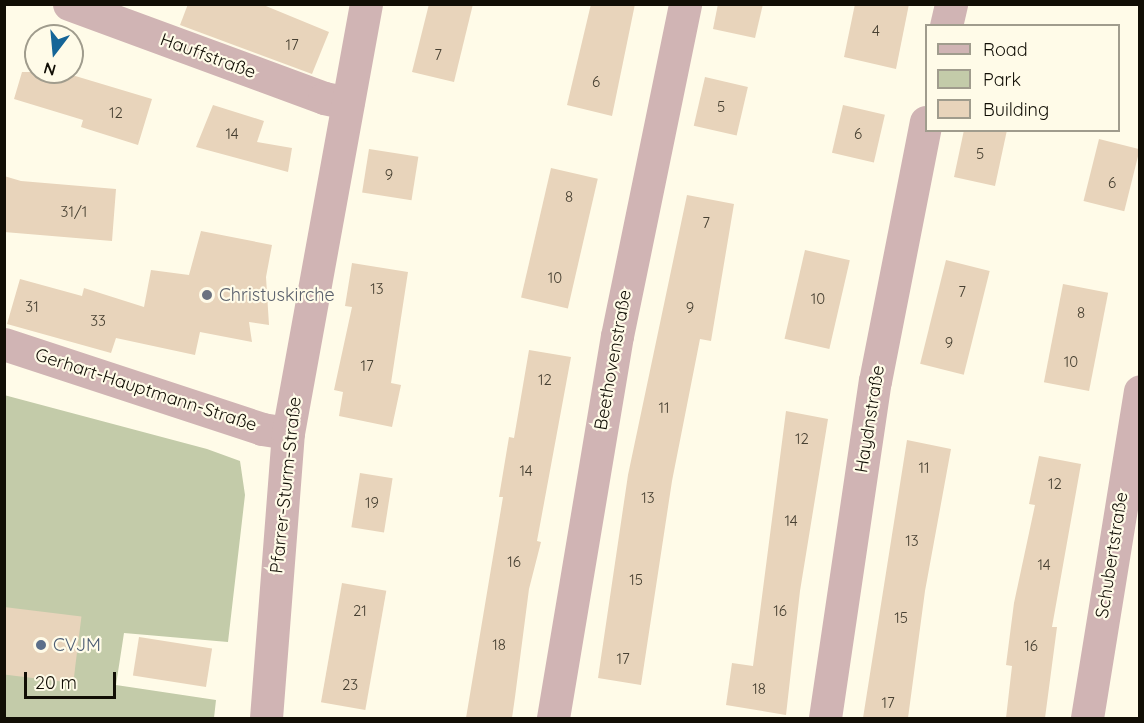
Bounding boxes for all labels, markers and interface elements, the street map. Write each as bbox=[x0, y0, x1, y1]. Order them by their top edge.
house number: 4 bbox=[872, 22, 880, 40]
north arrow bbox=[24, 24, 84, 84]
legend bbox=[925, 24, 1120, 132]
street label: Hauffstraße bbox=[157, 29, 259, 83]
house number: 17 bbox=[285, 36, 299, 54]
text: Road bbox=[983, 38, 1028, 61]
house number: 7 bbox=[434, 46, 442, 64]
text: N bbox=[41, 58, 58, 81]
text: Park bbox=[983, 68, 1021, 91]
house number: 6 bbox=[592, 73, 600, 91]
house number: 5 bbox=[717, 98, 725, 116]
text: Building bbox=[983, 98, 1049, 121]
house number: 12 bbox=[109, 104, 123, 122]
house number: 14 bbox=[225, 125, 239, 143]
house number: 6 bbox=[854, 125, 862, 143]
house number: 5 bbox=[976, 145, 984, 163]
house number: 9 bbox=[385, 166, 393, 184]
house number: 6 bbox=[1108, 174, 1116, 192]
house number: 8 bbox=[565, 188, 573, 206]
house number: 31/1 bbox=[61, 203, 87, 221]
house number: 7 bbox=[702, 214, 710, 232]
house number: 10 bbox=[548, 269, 562, 287]
house number: 13 bbox=[370, 280, 384, 298]
house number: 7 bbox=[958, 283, 966, 301]
place label: Christuskirche bbox=[219, 284, 335, 306]
marker: Christuskirche bbox=[200, 288, 214, 302]
street label: Beethovenstraße bbox=[590, 288, 636, 432]
house number: 10 bbox=[811, 290, 825, 308]
house number: 31 bbox=[25, 298, 39, 316]
house number: 9 bbox=[686, 299, 694, 317]
house number: 8 bbox=[1077, 304, 1085, 322]
house number: 33 bbox=[90, 312, 106, 330]
house number: 9 bbox=[945, 334, 953, 352]
street label: Gerhart-Hauptmann-Straße bbox=[32, 344, 260, 436]
house number: 10 bbox=[1064, 353, 1078, 371]
house number: 17 bbox=[360, 357, 374, 375]
street label: Haydnstraße bbox=[851, 364, 889, 474]
house number: 12 bbox=[538, 371, 552, 389]
street label: Pfarrer-Sturm-Straße bbox=[266, 396, 306, 574]
house number: 11 bbox=[658, 399, 670, 417]
house number: 12 bbox=[795, 430, 809, 448]
house number: 11 bbox=[918, 459, 930, 477]
house number: 14 bbox=[519, 462, 533, 480]
house number: 12 bbox=[1048, 475, 1062, 493]
house number: 13 bbox=[641, 489, 655, 507]
street label: Schubertstraße bbox=[1091, 490, 1133, 620]
house number: 19 bbox=[365, 494, 379, 512]
house number: 14 bbox=[784, 512, 798, 530]
house number: 13 bbox=[905, 532, 919, 550]
house number: 16 bbox=[507, 553, 521, 571]
house number: 14 bbox=[1037, 556, 1051, 574]
house number: 15 bbox=[629, 571, 643, 589]
house number: 21 bbox=[353, 602, 367, 620]
house number: 16 bbox=[773, 602, 787, 620]
house number: 15 bbox=[894, 609, 908, 627]
place label: CVJM bbox=[53, 634, 101, 656]
house number: 18 bbox=[492, 636, 506, 654]
house number: 16 bbox=[1024, 637, 1038, 655]
marker: CVJM bbox=[34, 638, 48, 652]
house number: 17 bbox=[616, 650, 630, 668]
scale bar bbox=[27, 660, 118, 698]
text: 20 m bbox=[35, 671, 77, 694]
house number: 23 bbox=[342, 676, 358, 694]
house number: 18 bbox=[752, 680, 766, 698]
house number: 17 bbox=[881, 694, 895, 712]

